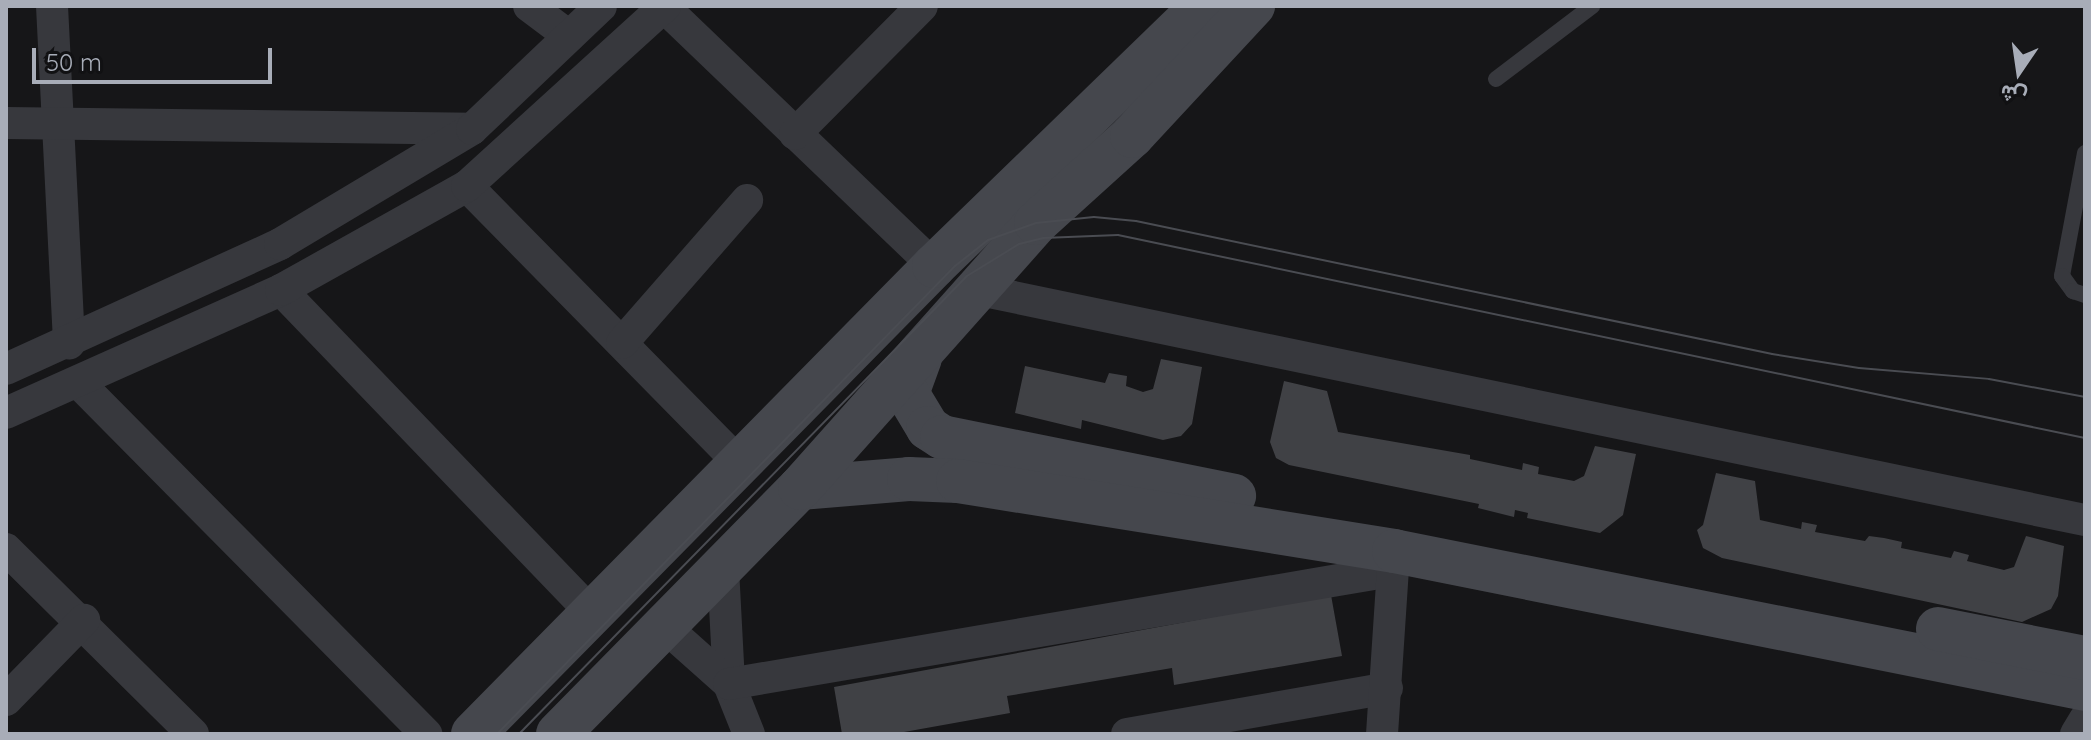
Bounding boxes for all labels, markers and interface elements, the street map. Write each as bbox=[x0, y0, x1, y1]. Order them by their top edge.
scale bar bbox=[36, 32, 276, 82]
north arrow bbox=[1979, 32, 2059, 112]
text: 50 m bbox=[46, 47, 102, 77]
text: ش bbox=[1998, 79, 2030, 112]

